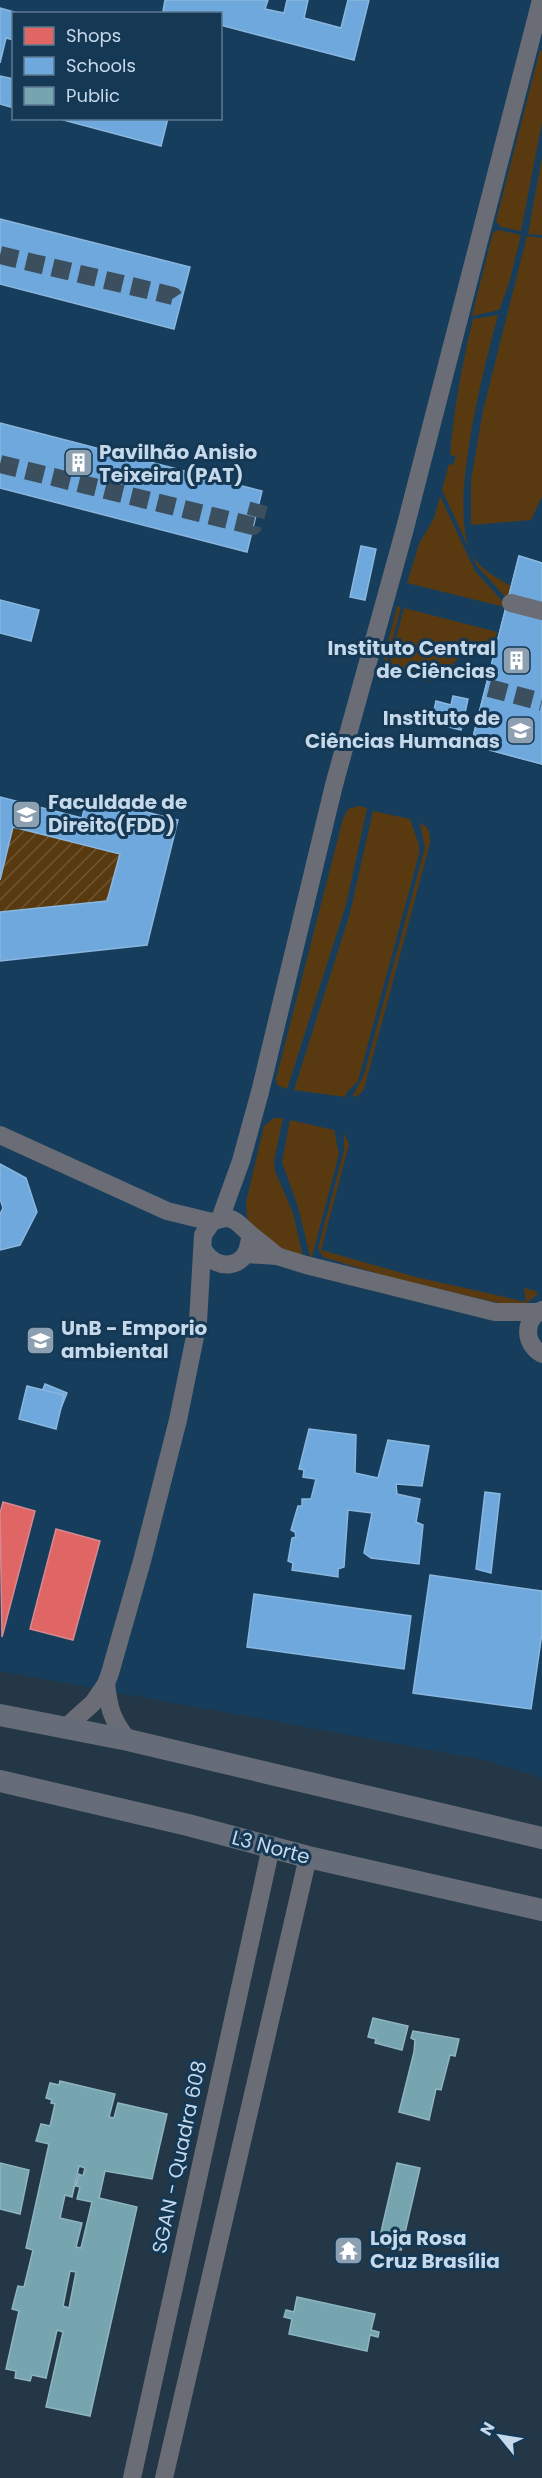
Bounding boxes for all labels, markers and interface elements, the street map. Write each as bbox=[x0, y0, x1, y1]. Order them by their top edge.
legend bbox=[12, 12, 222, 120]
text: Shops bbox=[66, 23, 121, 48]
text: Schools bbox=[66, 53, 136, 78]
text: Public bbox=[66, 83, 120, 108]
place label: Pavilhão Anisio Teixeira (PAT) bbox=[99, 438, 258, 489]
building icon: Pavilhão Anisio Teixeira (PAT) bbox=[62, 447, 94, 479]
place label: Instituto Central de Ciências bbox=[328, 634, 496, 685]
building icon: Instituto Central de Ciências bbox=[501, 644, 533, 676]
place label: Instituto de Ciências Humanas bbox=[305, 704, 500, 755]
school or university icon: Instituto de Ciências Humanas bbox=[505, 714, 537, 746]
place label: Faculdade de Direito(FDD) bbox=[48, 788, 187, 839]
school or university icon: Faculdade de Direito(FDD) bbox=[11, 798, 43, 830]
place label: UnB - Emporio ambiental bbox=[61, 1314, 208, 1365]
school or university icon: UnB - Emporio ambiental bbox=[24, 1324, 56, 1356]
street label: L3 Norte bbox=[229, 1823, 313, 1871]
street label: SGAN - Quadra 608 bbox=[145, 2058, 213, 2256]
place label: Loja Rosa Cruz Brasília bbox=[370, 2224, 500, 2275]
temple icon: Loja Rosa Cruz Brasília bbox=[333, 2234, 365, 2266]
north arrow bbox=[470, 2406, 530, 2466]
text: N bbox=[474, 2418, 500, 2440]

